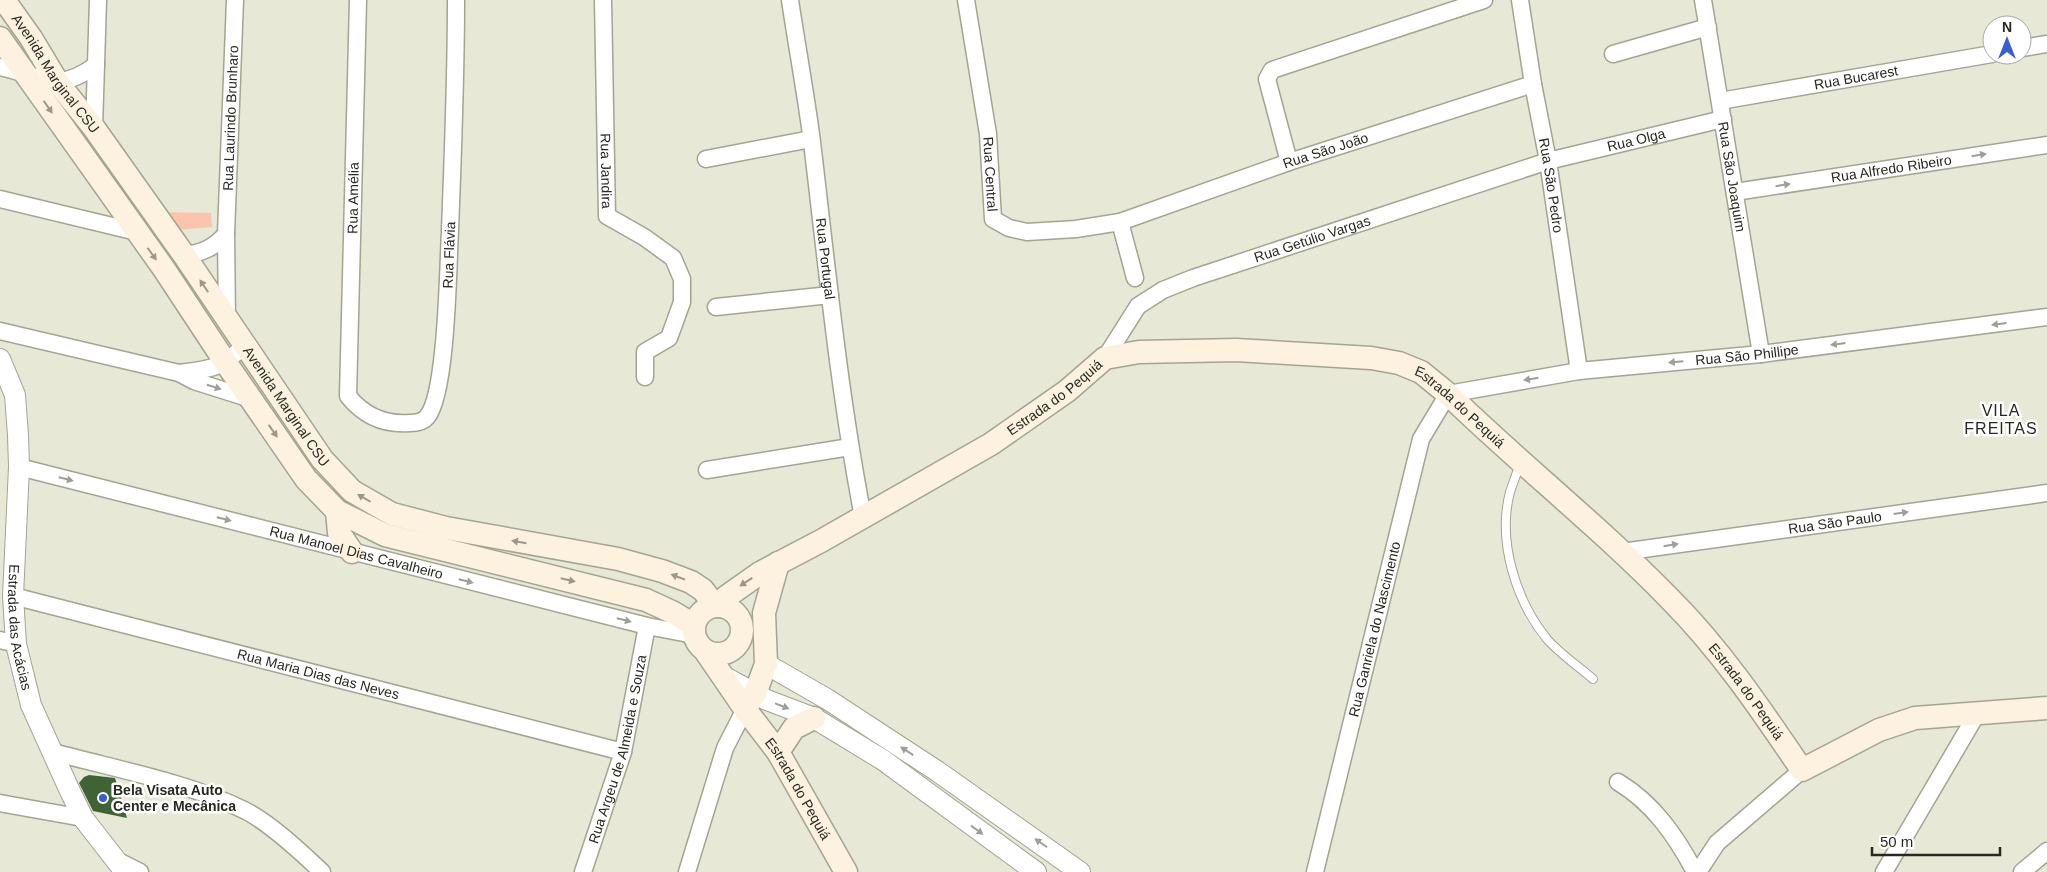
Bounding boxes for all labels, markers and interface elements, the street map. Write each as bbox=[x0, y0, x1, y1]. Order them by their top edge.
street label: Avenida Marginal CSU bbox=[9, 11, 103, 136]
north arrow bbox=[1982, 15, 2032, 65]
text: N bbox=[2002, 19, 2012, 35]
street label: Rua Laurindo Brunharo bbox=[220, 45, 241, 191]
street label: Rua Bucarest bbox=[1813, 62, 1899, 93]
one-way arrow bbox=[43, 100, 53, 114]
street label: Rua São Joaquim bbox=[1715, 120, 1749, 233]
street label: Rua Olga bbox=[1605, 125, 1667, 155]
street label: Rua São João bbox=[1281, 129, 1370, 172]
street label: Rua Jandira bbox=[597, 133, 615, 209]
street label: Rua Central bbox=[980, 136, 1001, 212]
street label: Rua São Pedro bbox=[1536, 137, 1567, 234]
street label: Rua Alfredo Ribeiro bbox=[1830, 151, 1953, 185]
one-way arrow bbox=[1971, 151, 1987, 159]
street label: Rua Amélia bbox=[344, 162, 362, 234]
one-way arrow bbox=[1776, 180, 1792, 188]
street label: Rua Getúlio Vargas bbox=[1252, 212, 1372, 265]
street label: Rua Portugal bbox=[813, 217, 838, 300]
street label: Rua Flávia bbox=[440, 221, 458, 289]
one-way arrow bbox=[147, 247, 157, 260]
one-way arrow bbox=[199, 279, 209, 292]
one-way arrow bbox=[1990, 320, 2006, 328]
one-way arrow bbox=[1829, 340, 1845, 348]
street label: Rua São Phillipe bbox=[1695, 341, 1800, 368]
street label: Avenida Marginal CSU bbox=[240, 343, 333, 470]
street label: Estrada do Pequiá bbox=[1004, 356, 1106, 438]
one-way arrow bbox=[1668, 358, 1684, 366]
street label: Estrada do Pequiá bbox=[1413, 362, 1508, 451]
one-way arrow bbox=[1523, 375, 1539, 383]
one-way arrow bbox=[207, 384, 222, 391]
district label: VILA FREITAS bbox=[1964, 402, 2038, 437]
one-way arrow bbox=[268, 425, 278, 438]
one-way arrow bbox=[59, 475, 74, 483]
one-way arrow bbox=[357, 494, 371, 502]
street label: Rua São Paulo bbox=[1787, 508, 1883, 537]
one-way arrow bbox=[1893, 509, 1909, 517]
one-way arrow bbox=[216, 516, 231, 524]
street label: Rua Manoel Dias Cavalheiro bbox=[268, 523, 445, 582]
one-way arrow bbox=[511, 537, 527, 545]
street label: Rua Ganriela do Nascimento bbox=[1345, 540, 1404, 718]
one-way arrow bbox=[1663, 541, 1679, 549]
street label: Estrada das Acácias bbox=[5, 564, 35, 692]
one-way arrow bbox=[670, 573, 685, 580]
one-way arrow bbox=[561, 576, 576, 584]
one-way arrow bbox=[459, 577, 474, 585]
one-way arrow bbox=[740, 577, 753, 586]
one-way arrow bbox=[616, 616, 631, 624]
street label: Estrada do Pequiá bbox=[1706, 640, 1787, 743]
street label: Rua Maria Dias das Neves bbox=[235, 646, 401, 702]
street label: Rua Argeu de Almeida e Souza bbox=[585, 653, 649, 846]
one-way arrow bbox=[775, 702, 790, 710]
street label: Estrada do Pequiá bbox=[762, 734, 834, 843]
one-way arrow bbox=[900, 746, 914, 756]
place label: Bela Visata Auto Center e Mecânica bbox=[113, 782, 236, 814]
marker: Bela Visata Auto Center e Mecânica bbox=[97, 792, 109, 804]
scale bar bbox=[1872, 824, 2000, 856]
one-way arrow bbox=[970, 825, 984, 835]
text: 50 m bbox=[1880, 833, 1913, 850]
one-way arrow bbox=[1034, 838, 1048, 848]

